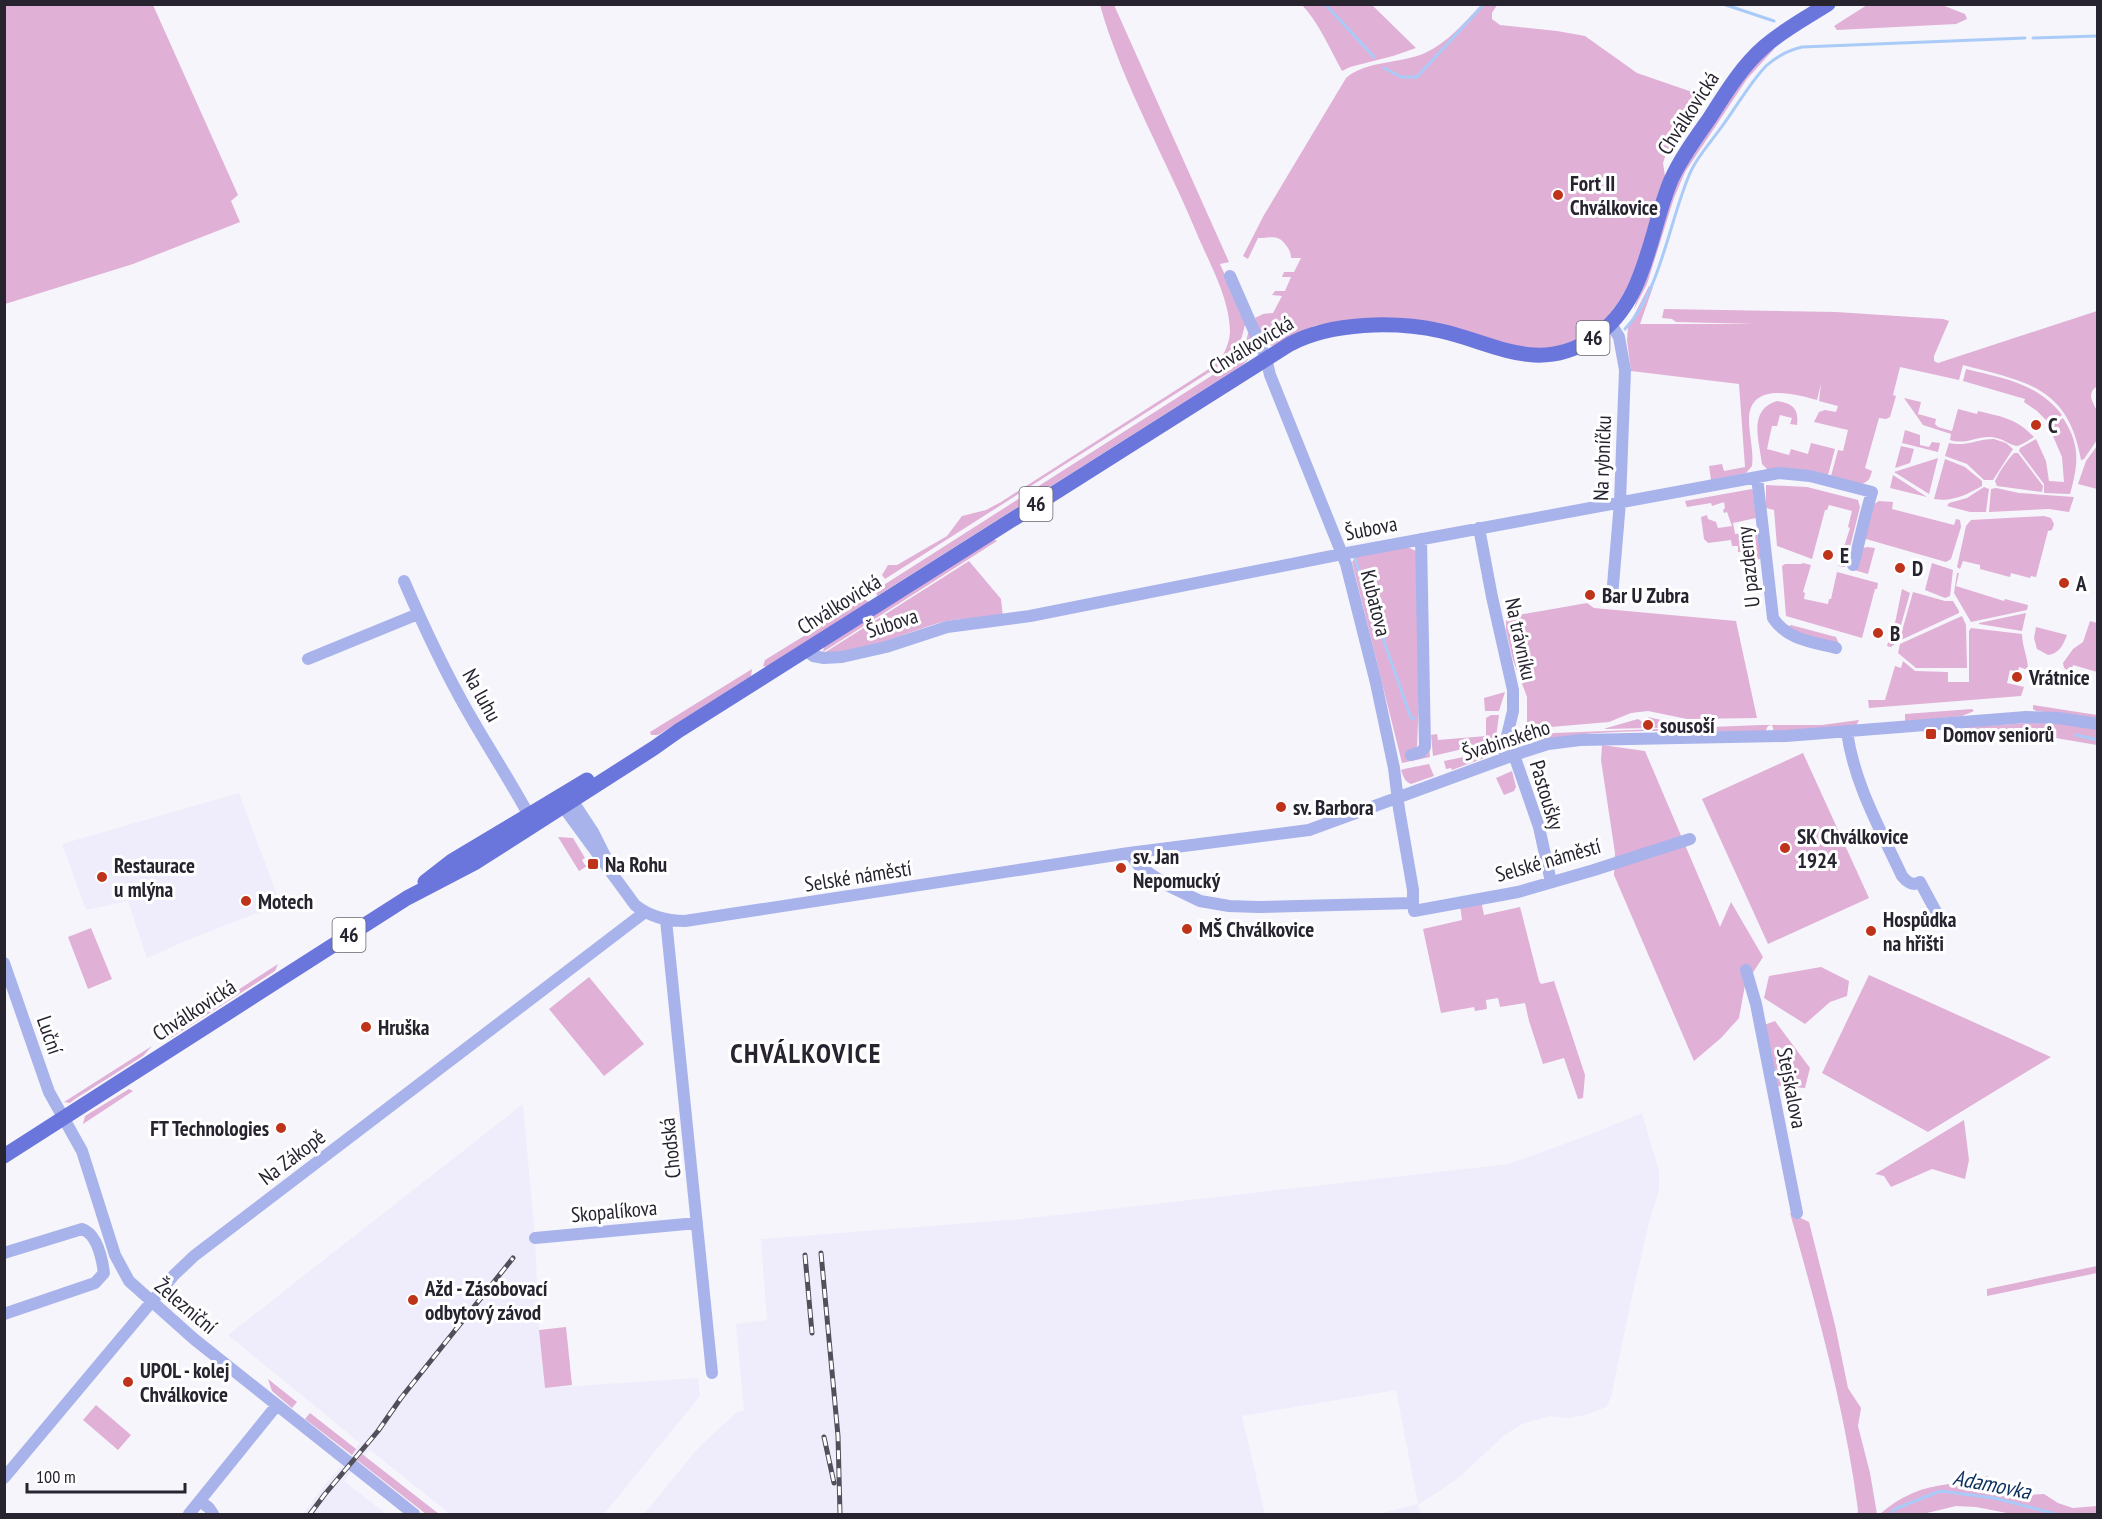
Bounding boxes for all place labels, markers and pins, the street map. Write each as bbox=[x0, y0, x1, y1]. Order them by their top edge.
place label: Fort II Chválkovice bbox=[1570, 170, 1658, 221]
marker: Fort II Chválkovice bbox=[1551, 188, 1565, 202]
place label: C bbox=[2048, 412, 2058, 439]
marker: C bbox=[2029, 418, 2043, 432]
place label: E bbox=[1840, 542, 1849, 569]
marker: E bbox=[1821, 548, 1835, 562]
place label: D bbox=[1912, 555, 1923, 582]
marker: D bbox=[1893, 561, 1907, 575]
place label: A bbox=[2075, 570, 2087, 597]
marker: A bbox=[2057, 576, 2071, 590]
place label: Bar U Zubra bbox=[1602, 582, 1689, 609]
marker: Bar U Zubra bbox=[1583, 588, 1597, 602]
place label: B bbox=[1890, 620, 1900, 647]
marker: B bbox=[1871, 626, 1885, 640]
place label: Vrátnice bbox=[2028, 664, 2090, 691]
marker: Vrátnice bbox=[2010, 670, 2024, 684]
place label: sousoší bbox=[1660, 712, 1715, 739]
marker: sousoší bbox=[1641, 718, 1655, 732]
place label: Domov seniorů bbox=[1943, 721, 2054, 748]
marker: Domov seniorů bbox=[1924, 727, 1938, 741]
place label: sv. Barbora bbox=[1293, 794, 1374, 821]
marker: sv. Barbora bbox=[1274, 800, 1288, 814]
place label: SK Chválkovice 1924 bbox=[1797, 823, 1909, 874]
marker: SK Chválkovice 1924 bbox=[1778, 841, 1792, 855]
place label: sv. Jan Nepomucký bbox=[1133, 843, 1221, 894]
place label: Na Rohu bbox=[605, 851, 667, 878]
place label: Restaurace u mlýna bbox=[114, 852, 195, 903]
marker: Na Rohu bbox=[586, 857, 600, 871]
marker: sv. Jan Nepomucký bbox=[1114, 861, 1128, 875]
marker: Restaurace u mlýna bbox=[95, 870, 109, 884]
place label: Motech bbox=[258, 888, 313, 915]
marker: Motech bbox=[239, 894, 253, 908]
place label: Hospůdka na hřišti bbox=[1883, 906, 1957, 957]
place label: MŠ Chválkovice bbox=[1199, 916, 1314, 943]
marker: MŠ Chválkovice bbox=[1180, 922, 1194, 936]
marker: Hospůdka na hřišti bbox=[1864, 924, 1878, 938]
place label: Hruška bbox=[378, 1014, 430, 1041]
marker: Hruška bbox=[359, 1020, 373, 1034]
place label: FT Technologies bbox=[150, 1115, 269, 1142]
marker: FT Technologies bbox=[274, 1121, 288, 1135]
place label: Ažd - Zásobovací odbytový závod bbox=[424, 1275, 548, 1326]
marker: Ažd - Zásobovací odbytový závod bbox=[406, 1293, 420, 1307]
place label: UPOL - kolej Chválkovice bbox=[140, 1357, 230, 1408]
marker: UPOL - kolej Chválkovice bbox=[121, 1375, 135, 1389]

